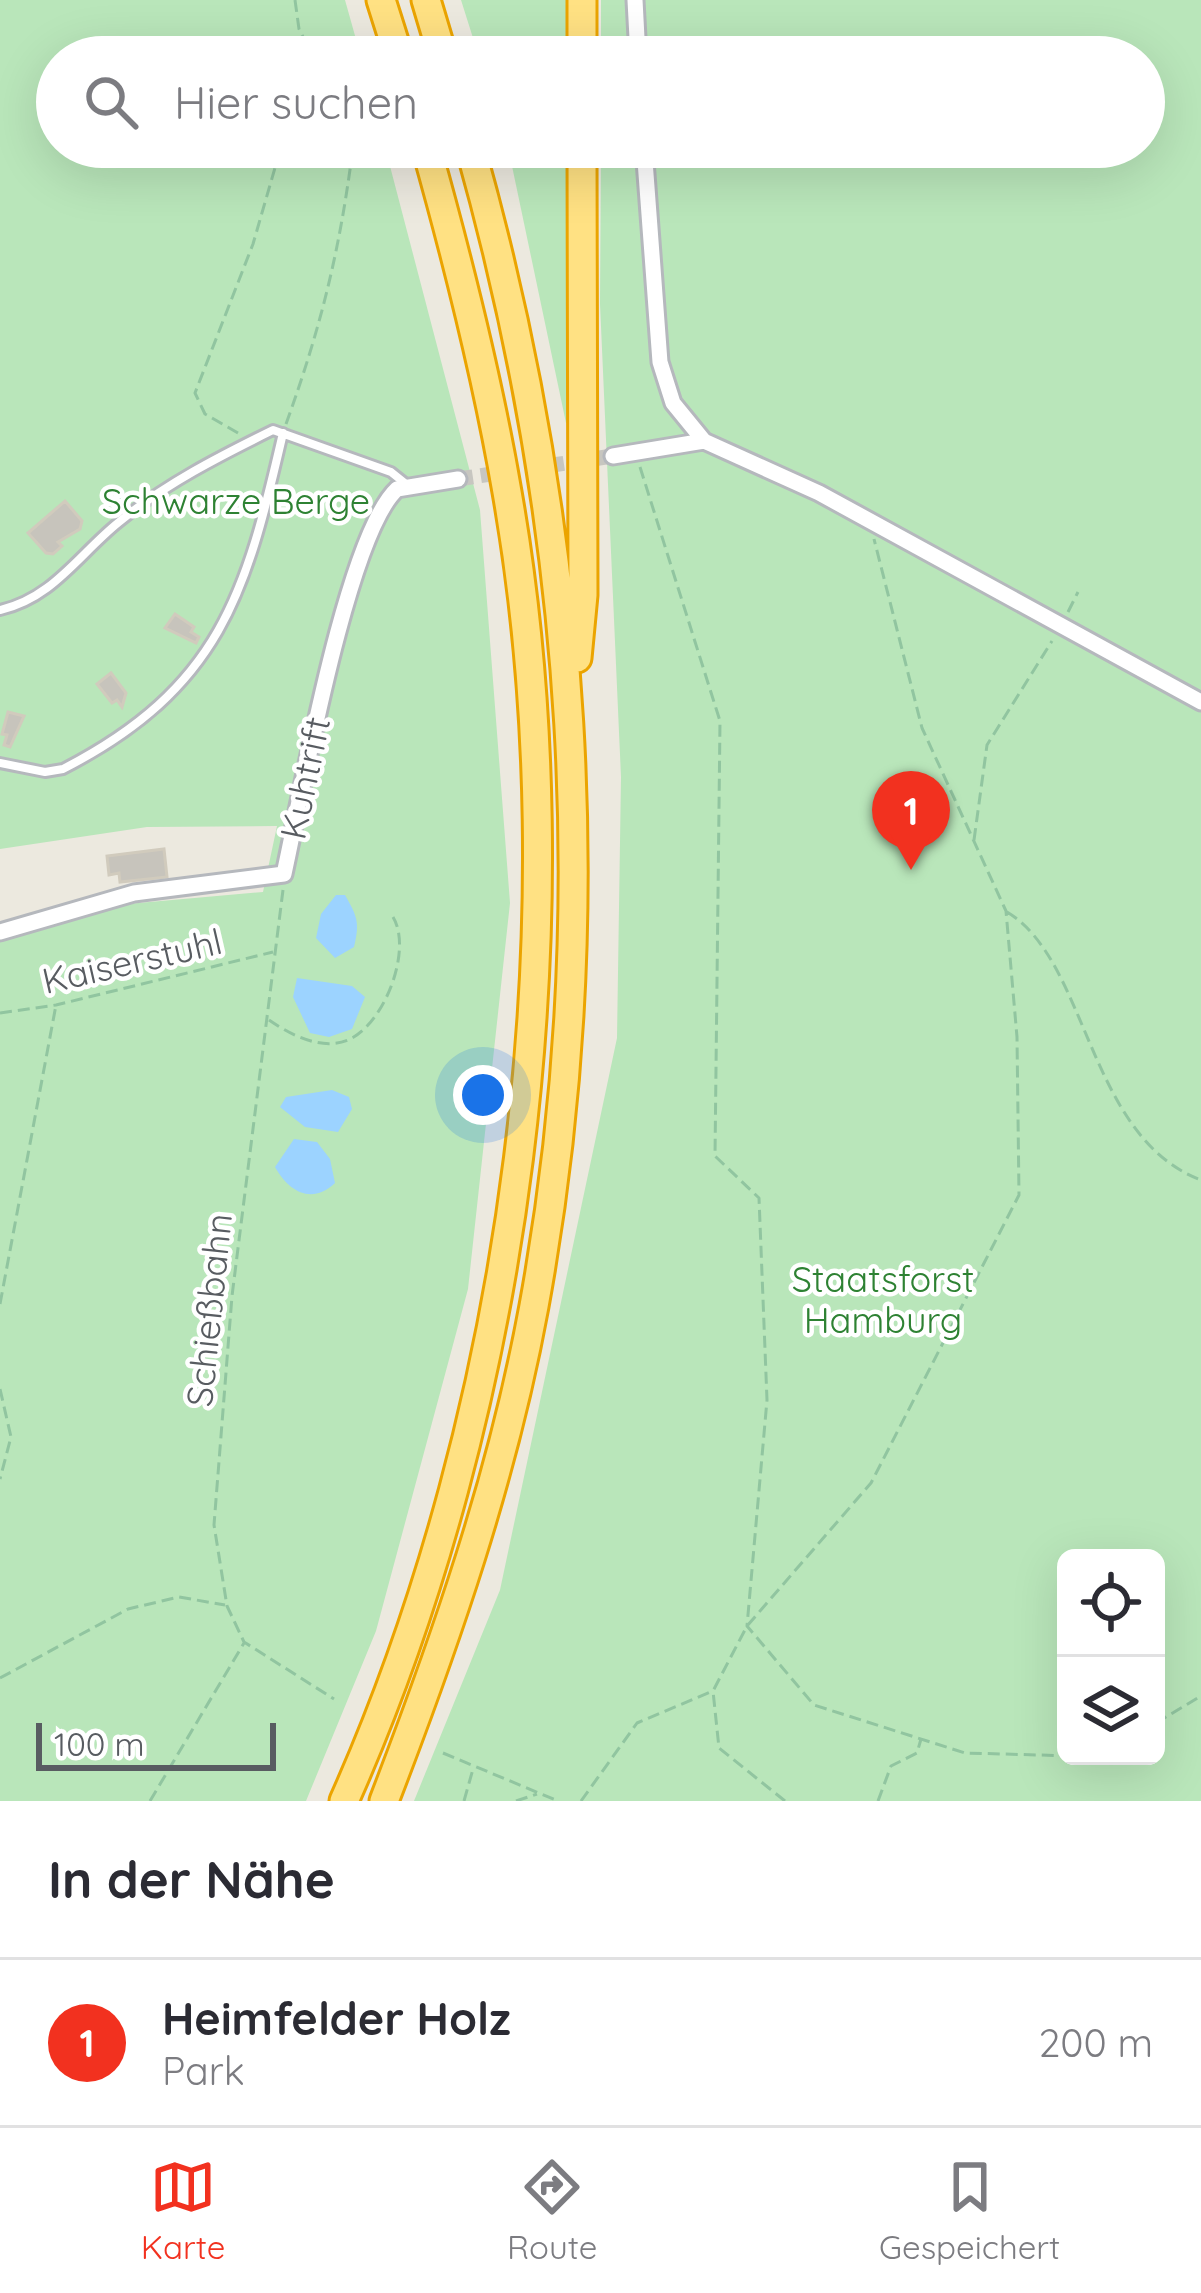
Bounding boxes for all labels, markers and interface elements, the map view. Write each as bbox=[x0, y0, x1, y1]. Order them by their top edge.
search box bbox=[36, 36, 1165, 168]
icon: search bbox=[78, 69, 144, 135]
text: Hier suchen bbox=[174, 74, 418, 130]
park label: Schwarze Berge bbox=[102, 478, 370, 523]
street label: Kuhtrift bbox=[270, 713, 339, 843]
pin: 1 bbox=[872, 771, 950, 870]
street label: Kaiserstuhl bbox=[38, 918, 226, 1003]
your location bbox=[453, 1065, 513, 1125]
street label: Schießbahn bbox=[176, 1211, 241, 1409]
park label: Staatsforst Hamburg bbox=[792, 1256, 974, 1342]
map controls bbox=[1057, 1549, 1165, 1765]
button: locate bbox=[1057, 1549, 1165, 1657]
button: layers bbox=[1057, 1657, 1165, 1765]
scale bar bbox=[36, 1717, 276, 1770]
text: 100 m bbox=[54, 1723, 145, 1764]
text: In der Nähe bbox=[48, 1847, 335, 1911]
text: Heimfelder Holz bbox=[162, 1990, 511, 2046]
text: 1 bbox=[79, 2018, 95, 2067]
text: 200 m bbox=[1039, 2018, 1153, 2067]
text: Park bbox=[162, 2046, 245, 2095]
tab: Karte bbox=[141, 2154, 225, 2267]
tab: Route bbox=[507, 2154, 597, 2267]
tab: Gespeichert bbox=[879, 2154, 1060, 2267]

